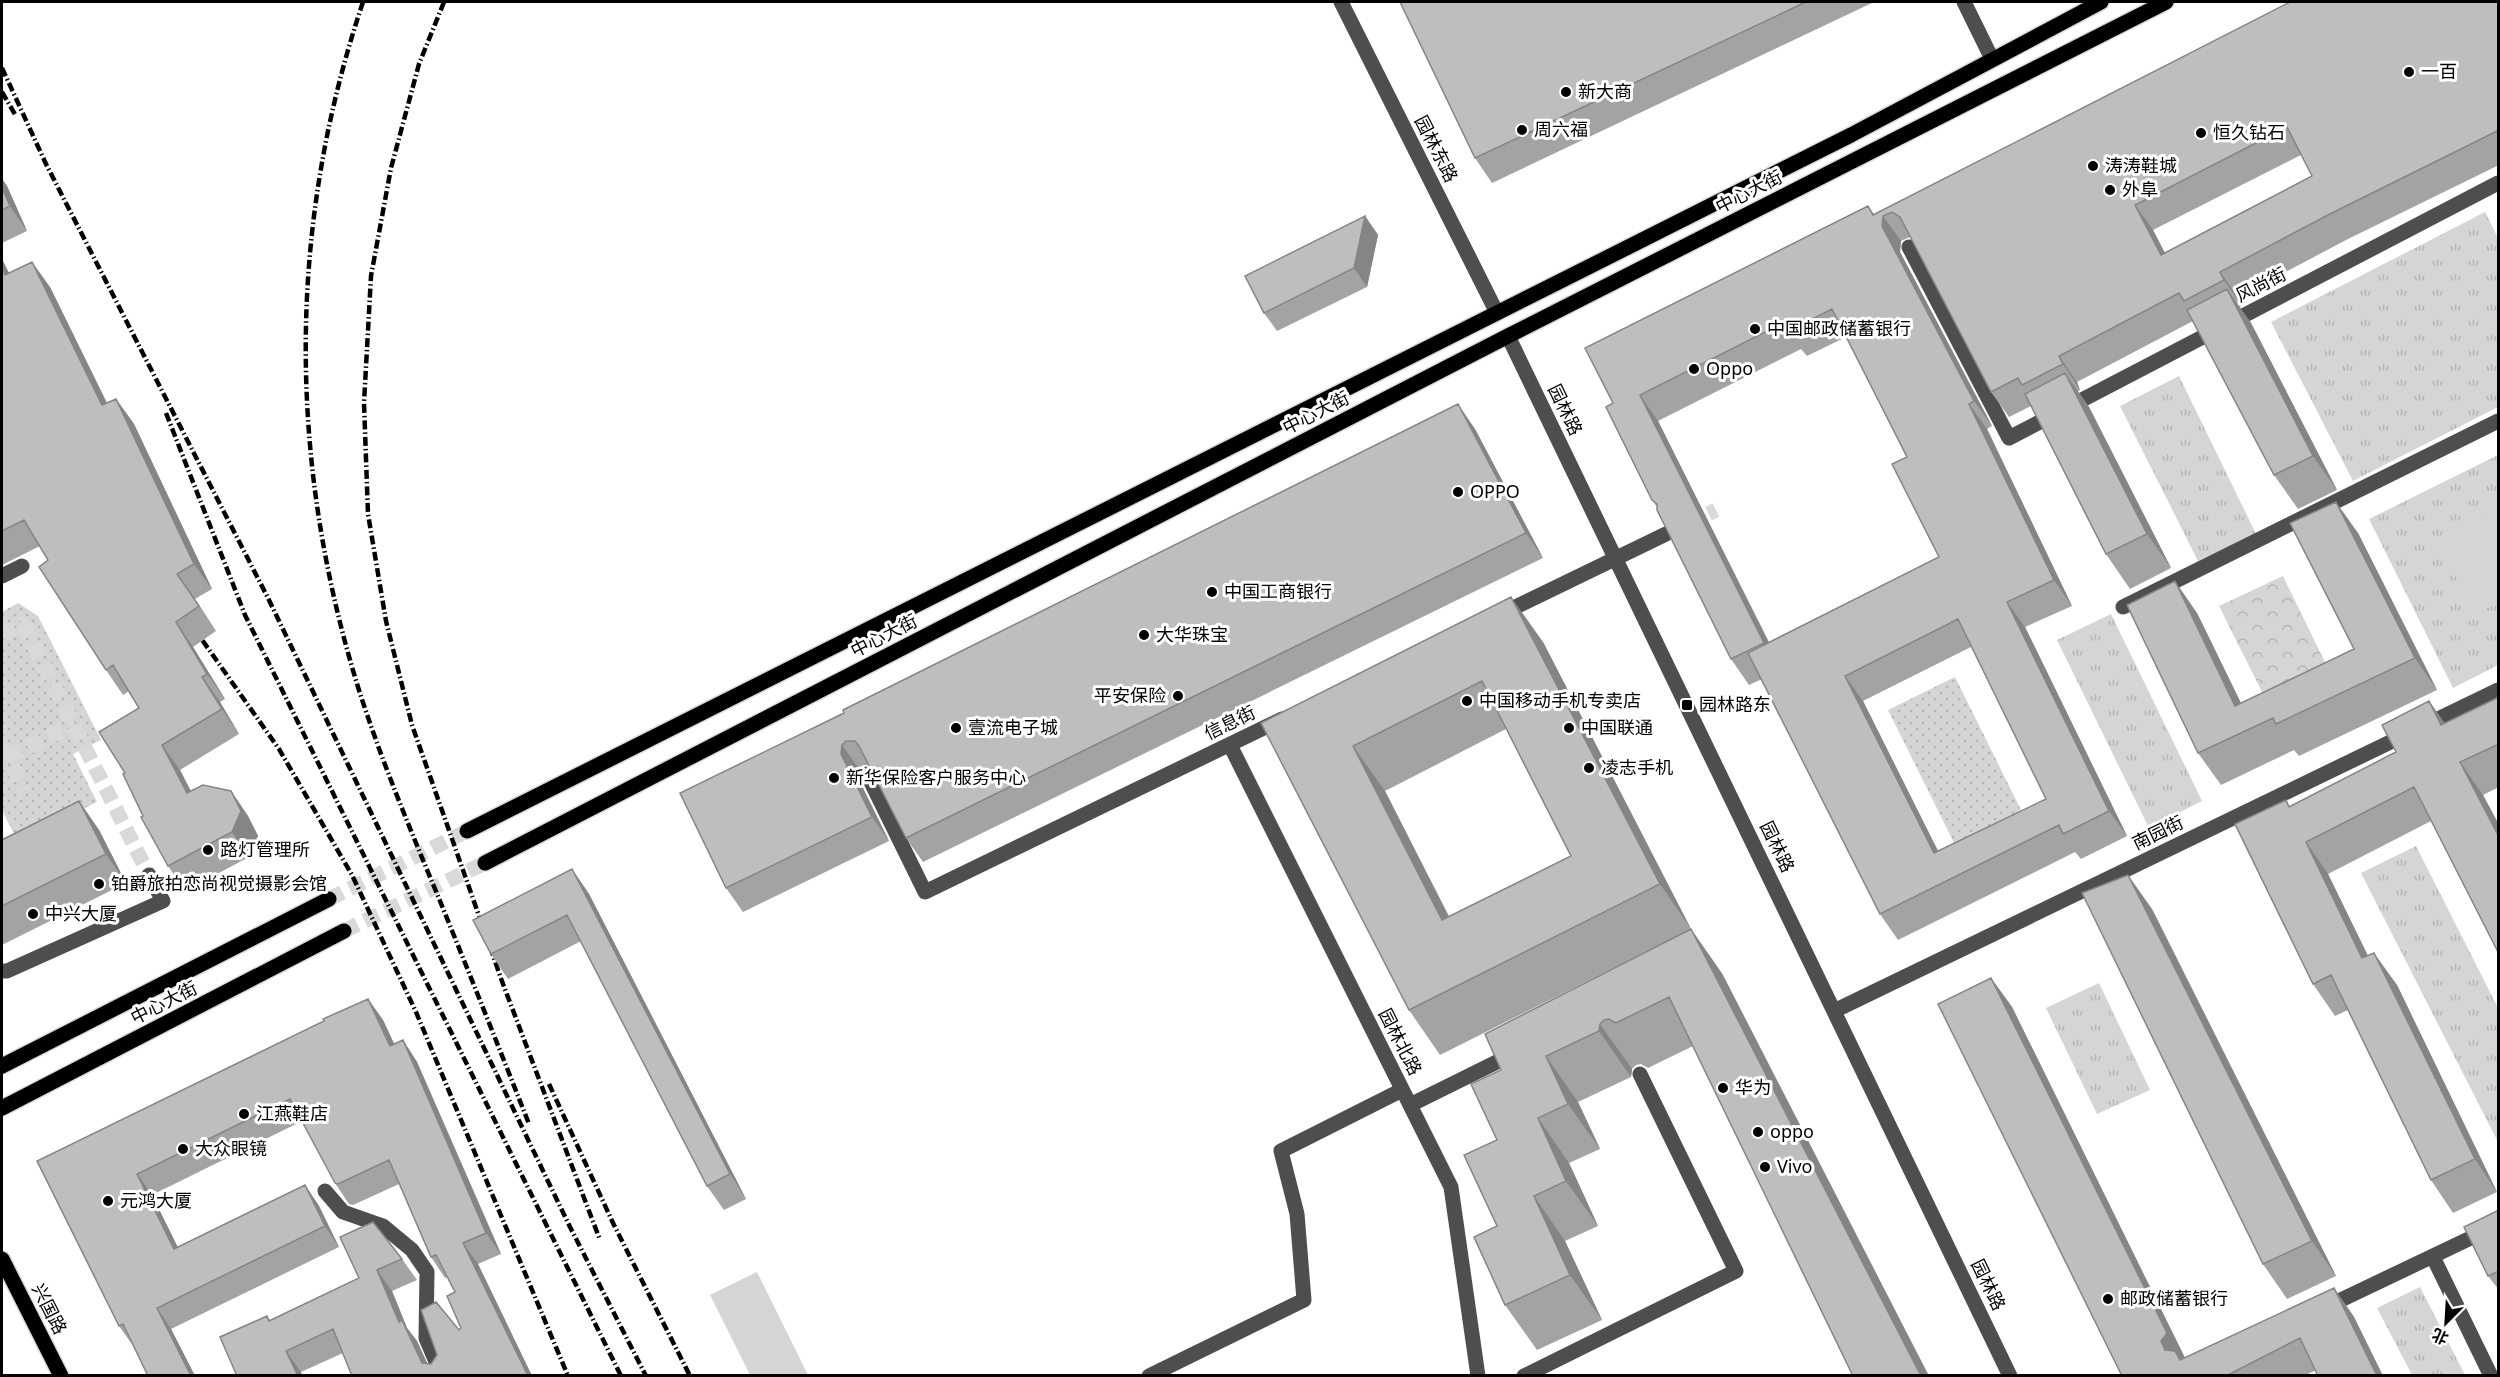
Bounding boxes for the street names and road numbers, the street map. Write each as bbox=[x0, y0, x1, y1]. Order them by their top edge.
street label: 园林东路 bbox=[1410, 111, 1464, 186]
street label: 中心大街 bbox=[1711, 164, 1786, 218]
street label: 风尚街 bbox=[2231, 261, 2290, 307]
street label: 园林路 bbox=[1543, 380, 1589, 439]
street label: 中心大街 bbox=[1278, 385, 1353, 439]
street label: 中心大街 bbox=[846, 608, 921, 662]
street label: 信息街 bbox=[1200, 699, 1259, 745]
street label: 南园街 bbox=[2128, 809, 2187, 855]
street label: 园林路 bbox=[1755, 817, 1801, 876]
street label: 中心大街 bbox=[126, 975, 201, 1029]
street label: 园林北路 bbox=[1374, 1004, 1428, 1079]
street label: 园林路 bbox=[1966, 1255, 2012, 1314]
street label: 兴国路 bbox=[27, 1279, 73, 1338]

